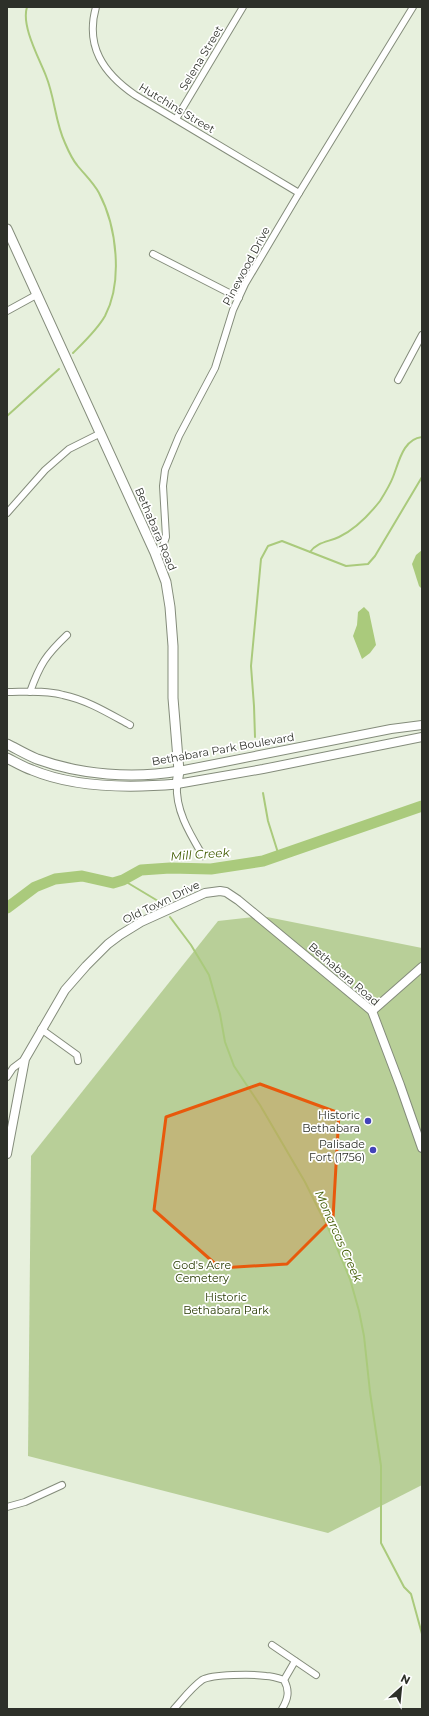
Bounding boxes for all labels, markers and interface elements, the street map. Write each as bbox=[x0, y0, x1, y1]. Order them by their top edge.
street label: Selena Street bbox=[176, 23, 226, 93]
street label: Hutchins Street bbox=[137, 80, 218, 136]
street label: Pinewood Drive bbox=[219, 224, 273, 308]
street label: Bethabara Road bbox=[132, 485, 180, 573]
street label: Bethabara Park Boulevard bbox=[151, 730, 295, 768]
water label: Mill Creek bbox=[170, 844, 231, 864]
street label: Old Town Drive bbox=[120, 877, 202, 927]
street label: Bethabara Road bbox=[306, 939, 382, 1009]
place label: Historic Bethabara bbox=[302, 1108, 360, 1135]
marker: Historic Bethabara bbox=[363, 1116, 373, 1126]
place label: Palisade Fort (1756) bbox=[309, 1137, 365, 1164]
marker: Palisade Fort (1756) bbox=[368, 1145, 378, 1155]
water label: Monarcas Creek bbox=[312, 1188, 366, 1285]
park label: God's Acre Cemetery bbox=[173, 1258, 231, 1285]
park label: Historic Bethabara Park bbox=[183, 1290, 269, 1317]
north arrow bbox=[381, 1668, 421, 1708]
text: N bbox=[398, 1671, 413, 1687]

